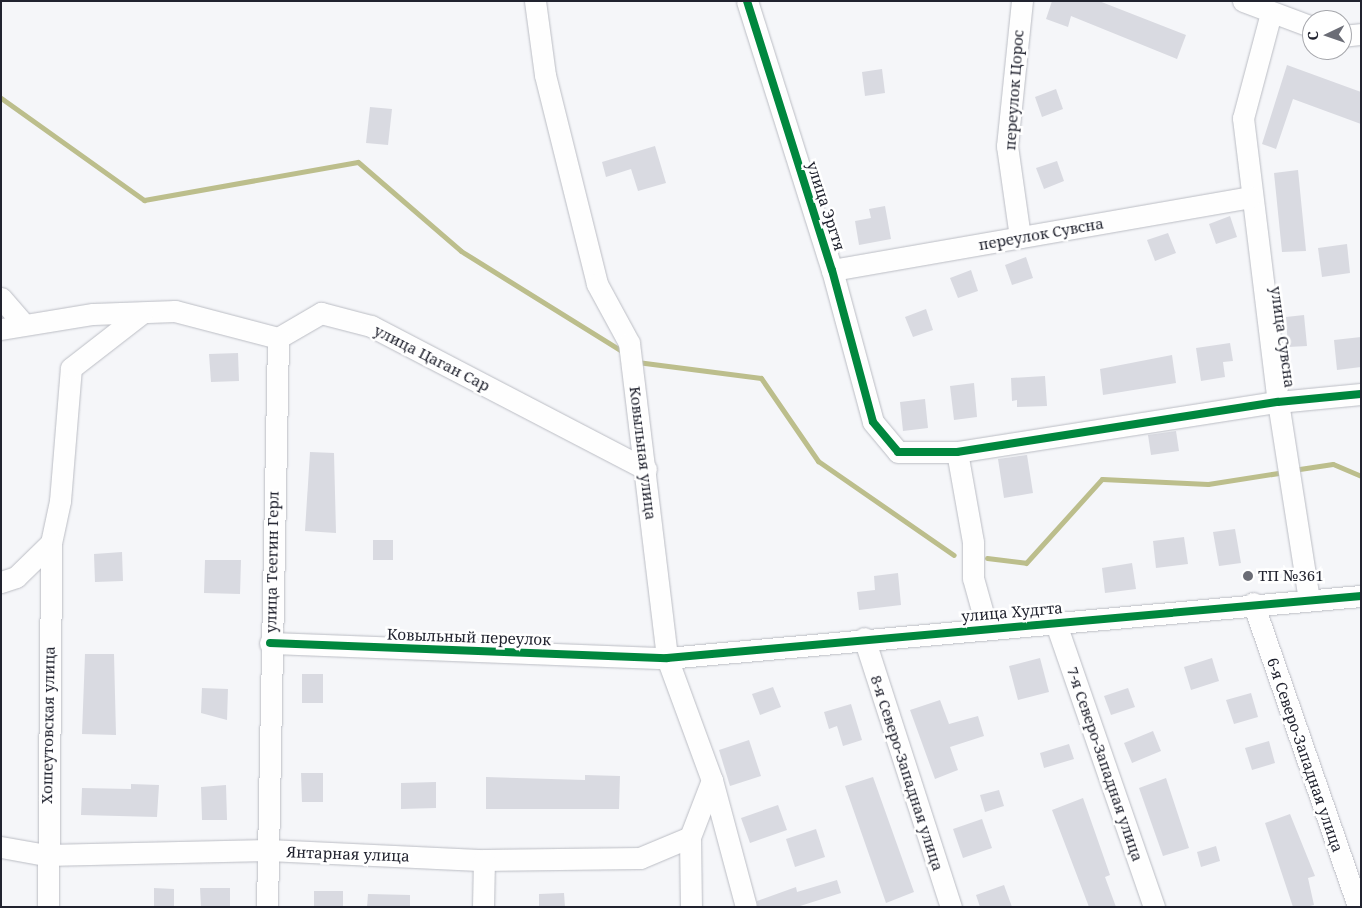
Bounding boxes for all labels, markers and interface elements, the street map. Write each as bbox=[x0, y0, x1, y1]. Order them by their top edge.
north arrow bbox=[1302, 10, 1352, 60]
street label: переулок Цорос bbox=[1001, 29, 1027, 151]
text: С bbox=[1303, 31, 1322, 41]
street label: улица Эргтя bbox=[803, 159, 849, 253]
street label: переулок Сувсна bbox=[977, 214, 1105, 254]
street label: улица Сувсна bbox=[1267, 285, 1299, 389]
street label: улица Цаган Сар bbox=[371, 321, 493, 395]
street label: Ковыльная улица bbox=[626, 385, 660, 521]
street label: улица Теегин Герл bbox=[262, 491, 282, 633]
place label: ТП №361 bbox=[1258, 567, 1324, 585]
marker: ТП №361 bbox=[1242, 570, 1254, 582]
street label: улица Худгта bbox=[961, 599, 1063, 625]
street label: Ковыльный переулок bbox=[387, 625, 551, 649]
street label: Хошеутовская улица bbox=[38, 646, 58, 804]
street label: 6-я Северо-Западная улица bbox=[1263, 655, 1347, 855]
street label: 7-я Северо-Западная улица bbox=[1063, 664, 1147, 864]
street label: 8-я Северо-Западная улица bbox=[867, 673, 947, 873]
street label: Янтарная улица bbox=[286, 843, 410, 865]

